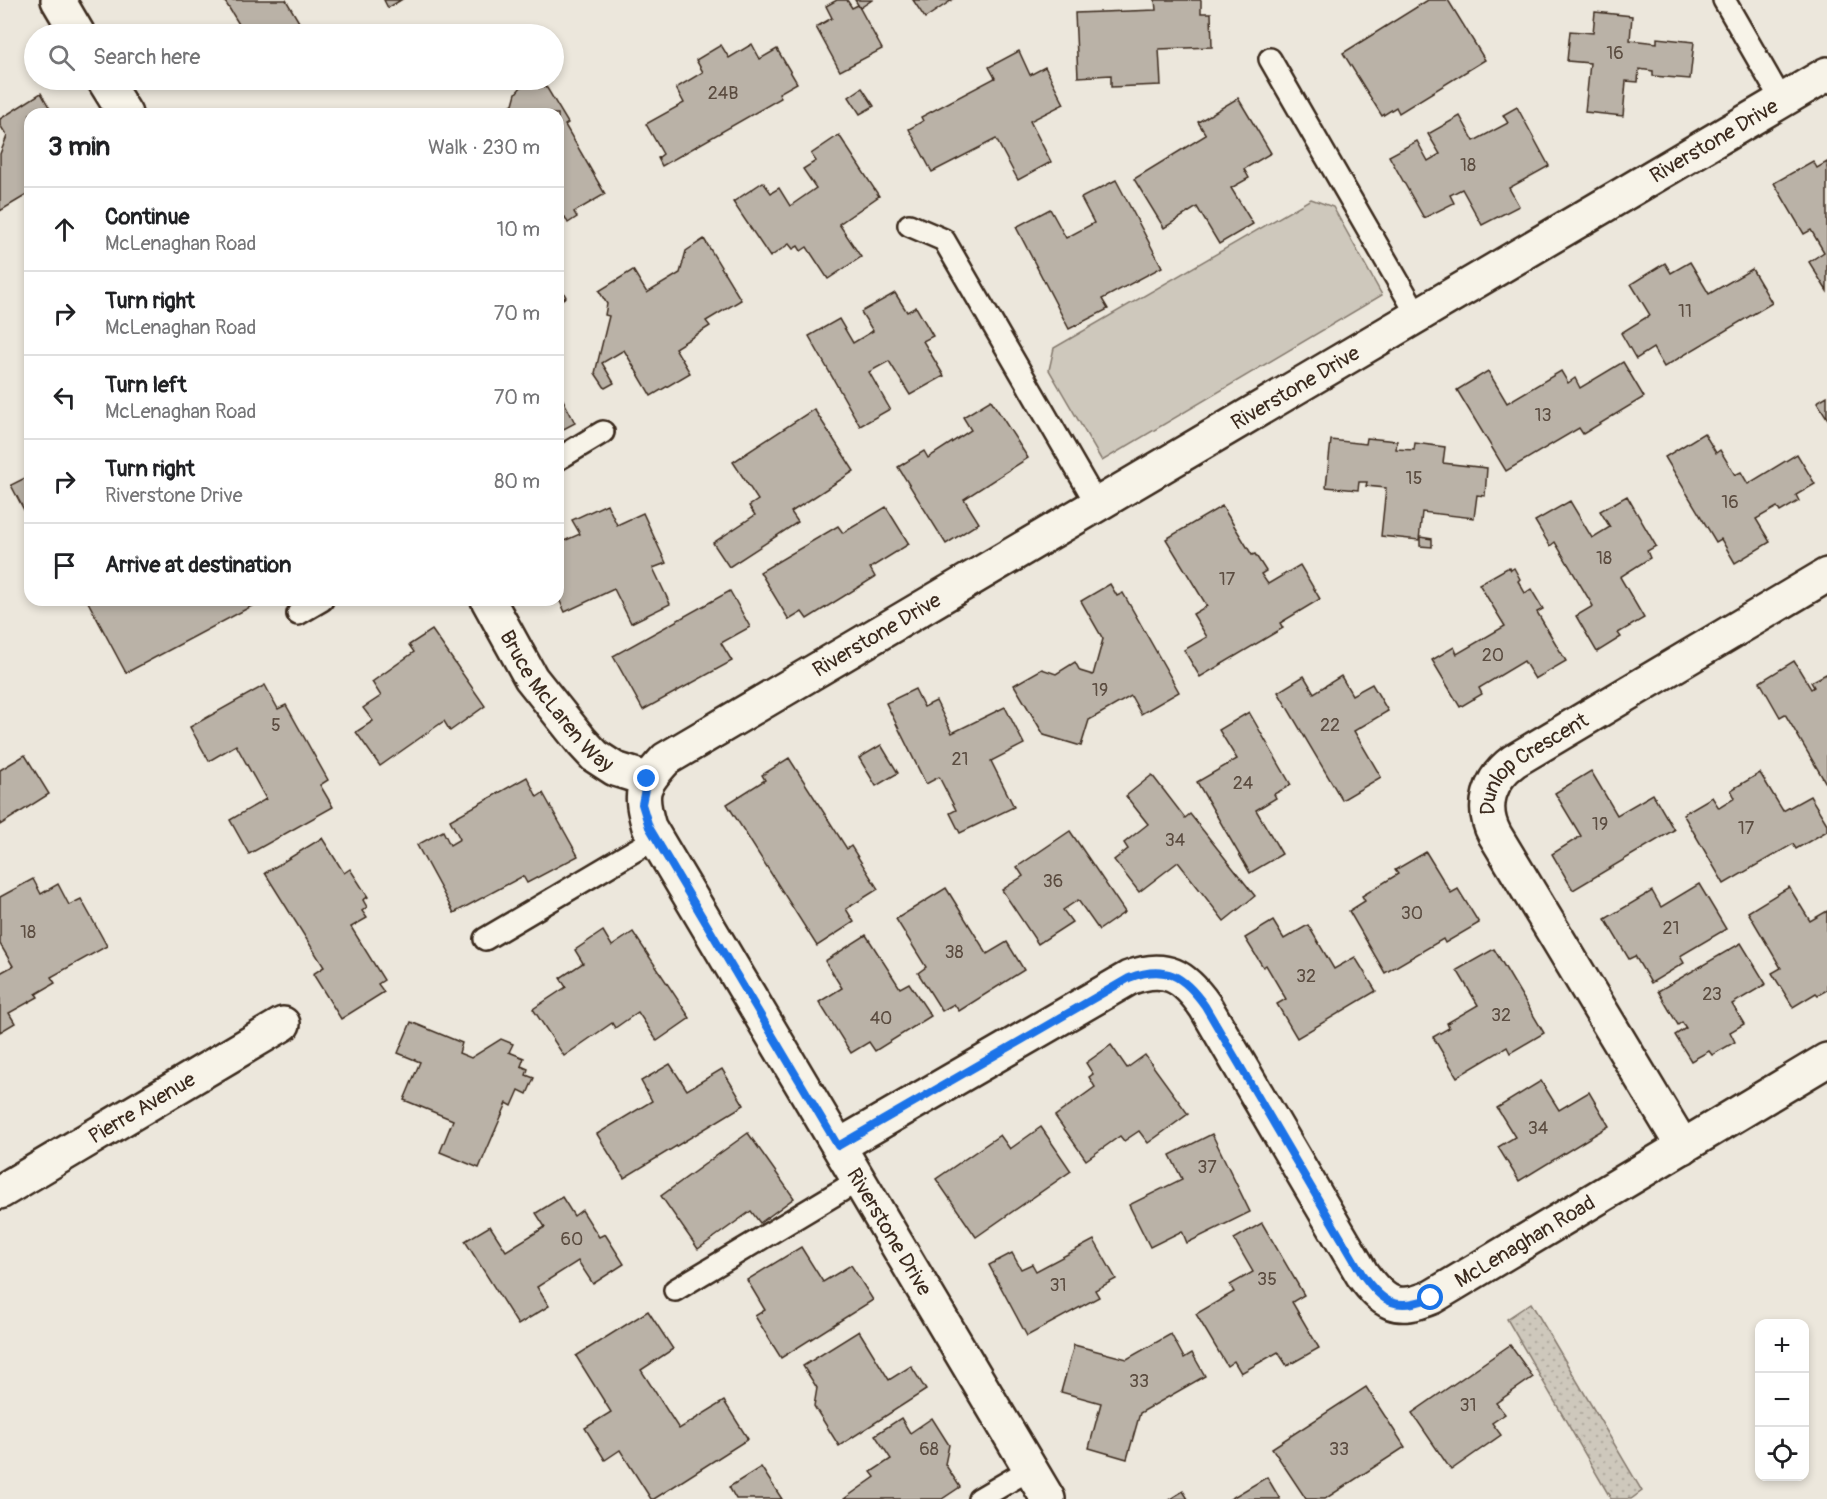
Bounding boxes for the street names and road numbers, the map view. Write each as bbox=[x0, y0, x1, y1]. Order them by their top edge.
street label: Riverstone Drive bbox=[1645, 92, 1783, 189]
street label: Riverstone Drive bbox=[1226, 339, 1365, 436]
street label: Riverstone Drive bbox=[808, 586, 946, 683]
street label: Bruce McLaren Way bbox=[494, 625, 619, 778]
street label: Dunlop Crescent bbox=[1474, 706, 1594, 815]
street label: Pierre Avenue bbox=[83, 1065, 201, 1150]
street label: Riverstone Drive bbox=[840, 1163, 938, 1301]
street label: McLenaghan Road bbox=[1450, 1189, 1600, 1294]

